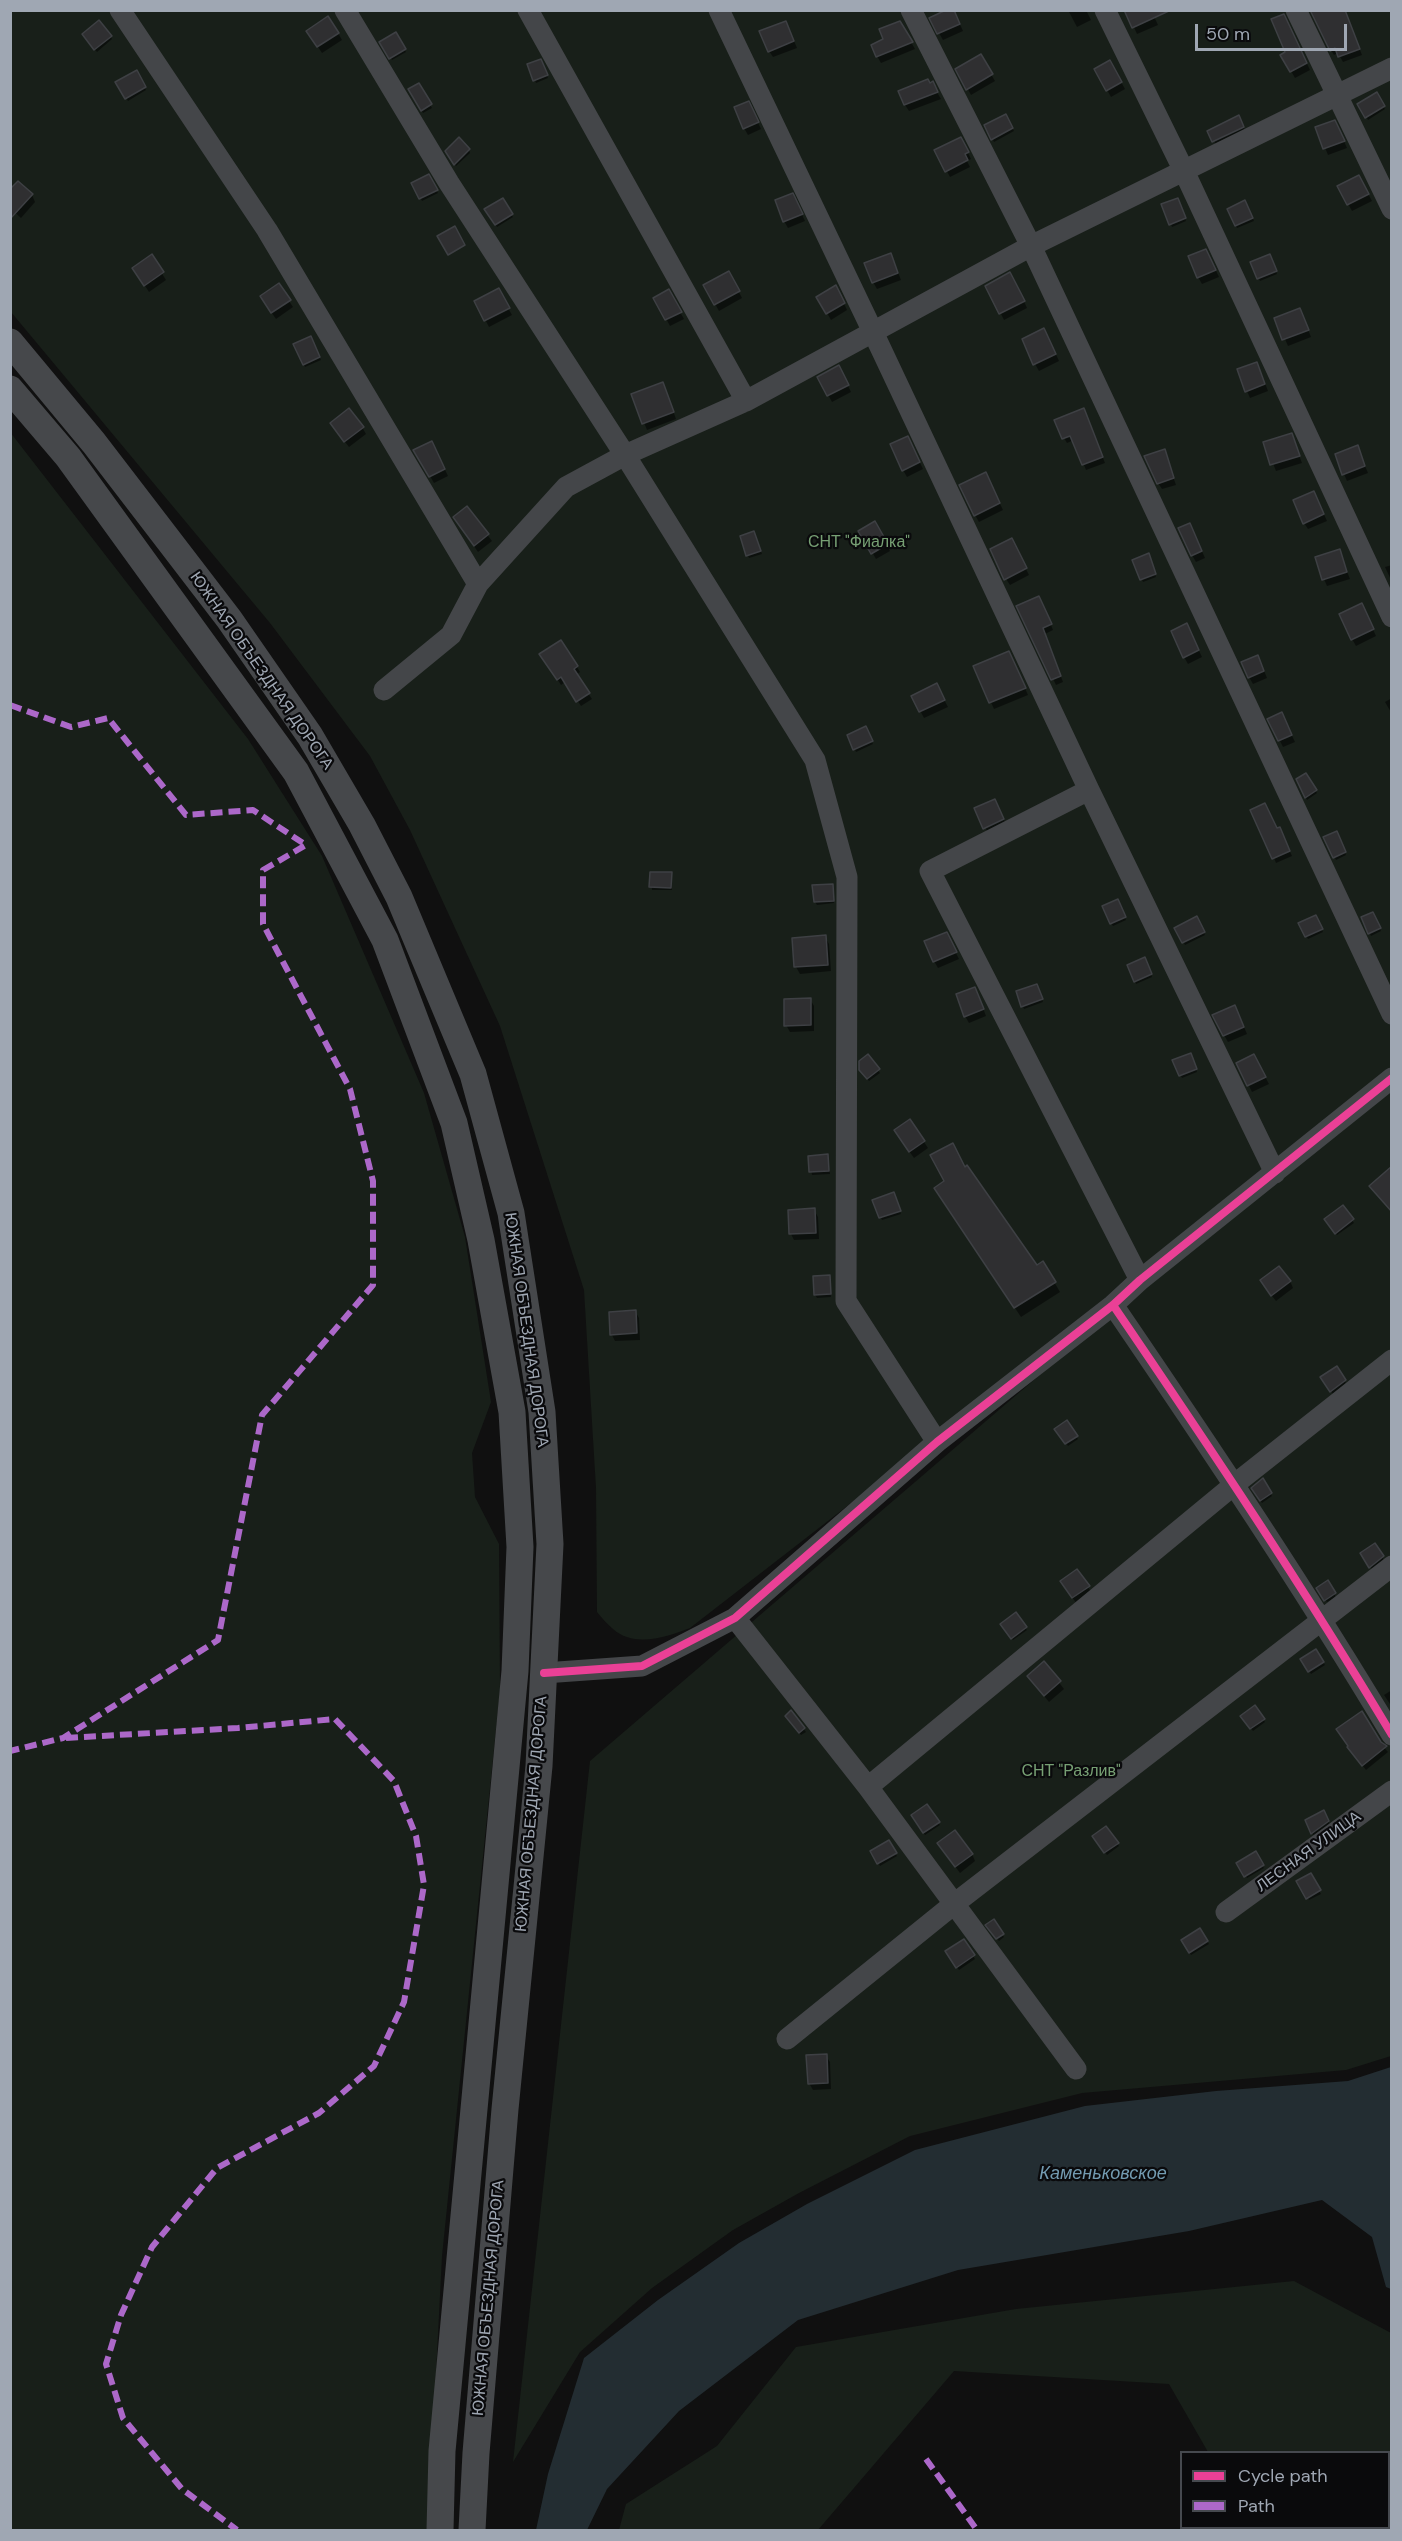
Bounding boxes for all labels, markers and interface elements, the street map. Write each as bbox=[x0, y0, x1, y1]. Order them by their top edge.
scale bar bbox=[1198, 12, 1350, 50]
text: 50 m bbox=[1206, 22, 1250, 46]
park label: СНТ "Фиалка" bbox=[808, 533, 910, 553]
street label: ЮЖНАЯ ОБЪЕЗДНАЯ ДОРОГА bbox=[185, 568, 337, 774]
street label: ЮЖНАЯ ОБЪЕЗДНАЯ ДОРОГА bbox=[500, 1211, 552, 1449]
street label: ЮЖНАЯ ОБЪЕЗДНАЯ ДОРОГА bbox=[512, 1695, 552, 1933]
park label: СНТ "Разлив" bbox=[1021, 1762, 1121, 1782]
street label: ЛЕСНАЯ УЛИЦА bbox=[1253, 1808, 1365, 1896]
water label: Каменьковское bbox=[1039, 2163, 1167, 2185]
street label: ЮЖНАЯ ОБЪЕЗДНАЯ ДОРОГА bbox=[469, 2179, 509, 2417]
legend bbox=[1180, 2451, 1390, 2529]
text: Cycle path bbox=[1238, 2464, 1328, 2488]
text: Path bbox=[1238, 2494, 1275, 2518]

